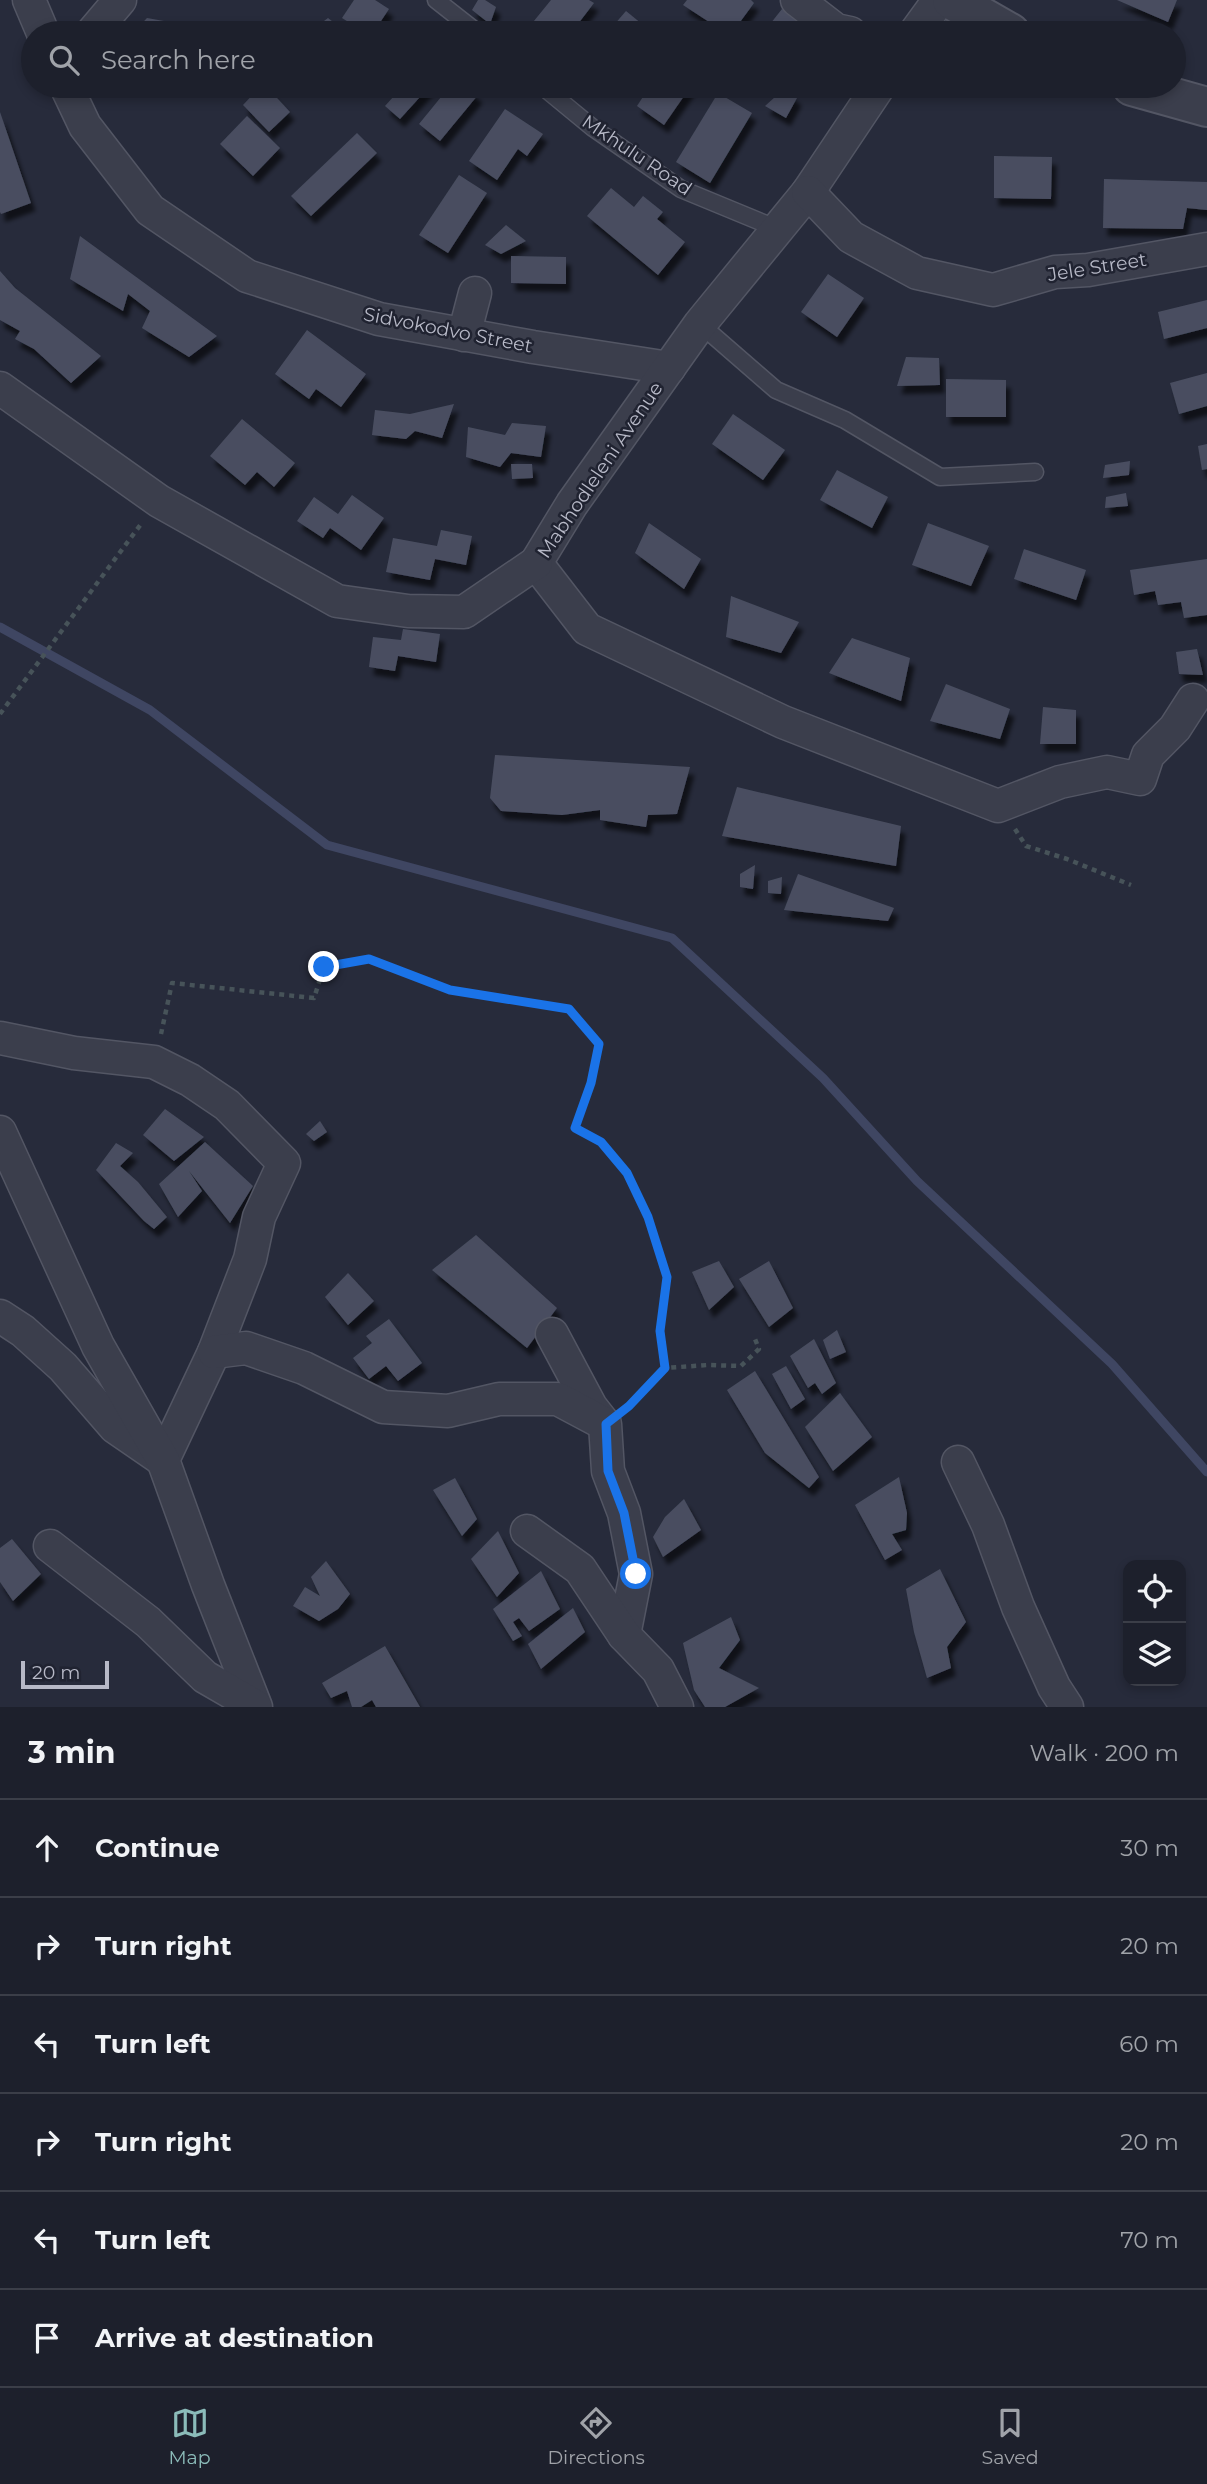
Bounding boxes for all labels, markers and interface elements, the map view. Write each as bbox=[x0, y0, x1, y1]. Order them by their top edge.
search box bbox=[21, 21, 1186, 98]
icon: search bbox=[45, 41, 83, 79]
text: Search here bbox=[101, 44, 256, 76]
street label: Mkhulu Road bbox=[578, 110, 696, 200]
street label: Jele Street bbox=[1045, 248, 1148, 286]
street label: Sidvokodvo Street bbox=[362, 302, 535, 358]
street label: Mabhodleleni Avenue bbox=[532, 377, 668, 563]
route end bbox=[308, 951, 339, 982]
route start bbox=[620, 1558, 651, 1589]
map controls bbox=[1123, 1560, 1186, 1686]
button: locate bbox=[1123, 1560, 1186, 1623]
button: layers bbox=[1123, 1623, 1186, 1686]
scale bar bbox=[21, 1658, 108, 1690]
text: 20 m bbox=[32, 1661, 80, 1684]
text: 3 min bbox=[28, 1734, 115, 1771]
text: Walk · 200 m bbox=[1029, 1739, 1179, 1767]
icon: ahead bbox=[28, 1829, 66, 1867]
text: Continue bbox=[95, 1832, 220, 1864]
text: 30 m bbox=[1120, 1834, 1179, 1862]
icon: right bbox=[28, 1927, 66, 1965]
text: Turn right bbox=[95, 1930, 231, 1962]
text: 20 m bbox=[1120, 1932, 1179, 1960]
icon: left bbox=[28, 2025, 66, 2063]
text: Turn left bbox=[95, 2028, 211, 2060]
text: 60 m bbox=[1119, 2030, 1179, 2058]
icon: right bbox=[28, 2123, 66, 2161]
text: Turn right bbox=[95, 2126, 231, 2158]
text: 20 m bbox=[1120, 2128, 1179, 2156]
icon: left bbox=[28, 2221, 66, 2259]
text: Turn left bbox=[95, 2224, 211, 2256]
text: 70 m bbox=[1120, 2226, 1179, 2254]
icon: arrive bbox=[28, 2319, 66, 2357]
text: Arrive at destination bbox=[95, 2322, 374, 2354]
tab: Map bbox=[168, 2404, 211, 2469]
tab: Directions bbox=[547, 2404, 645, 2469]
tab: Saved bbox=[982, 2404, 1039, 2469]

